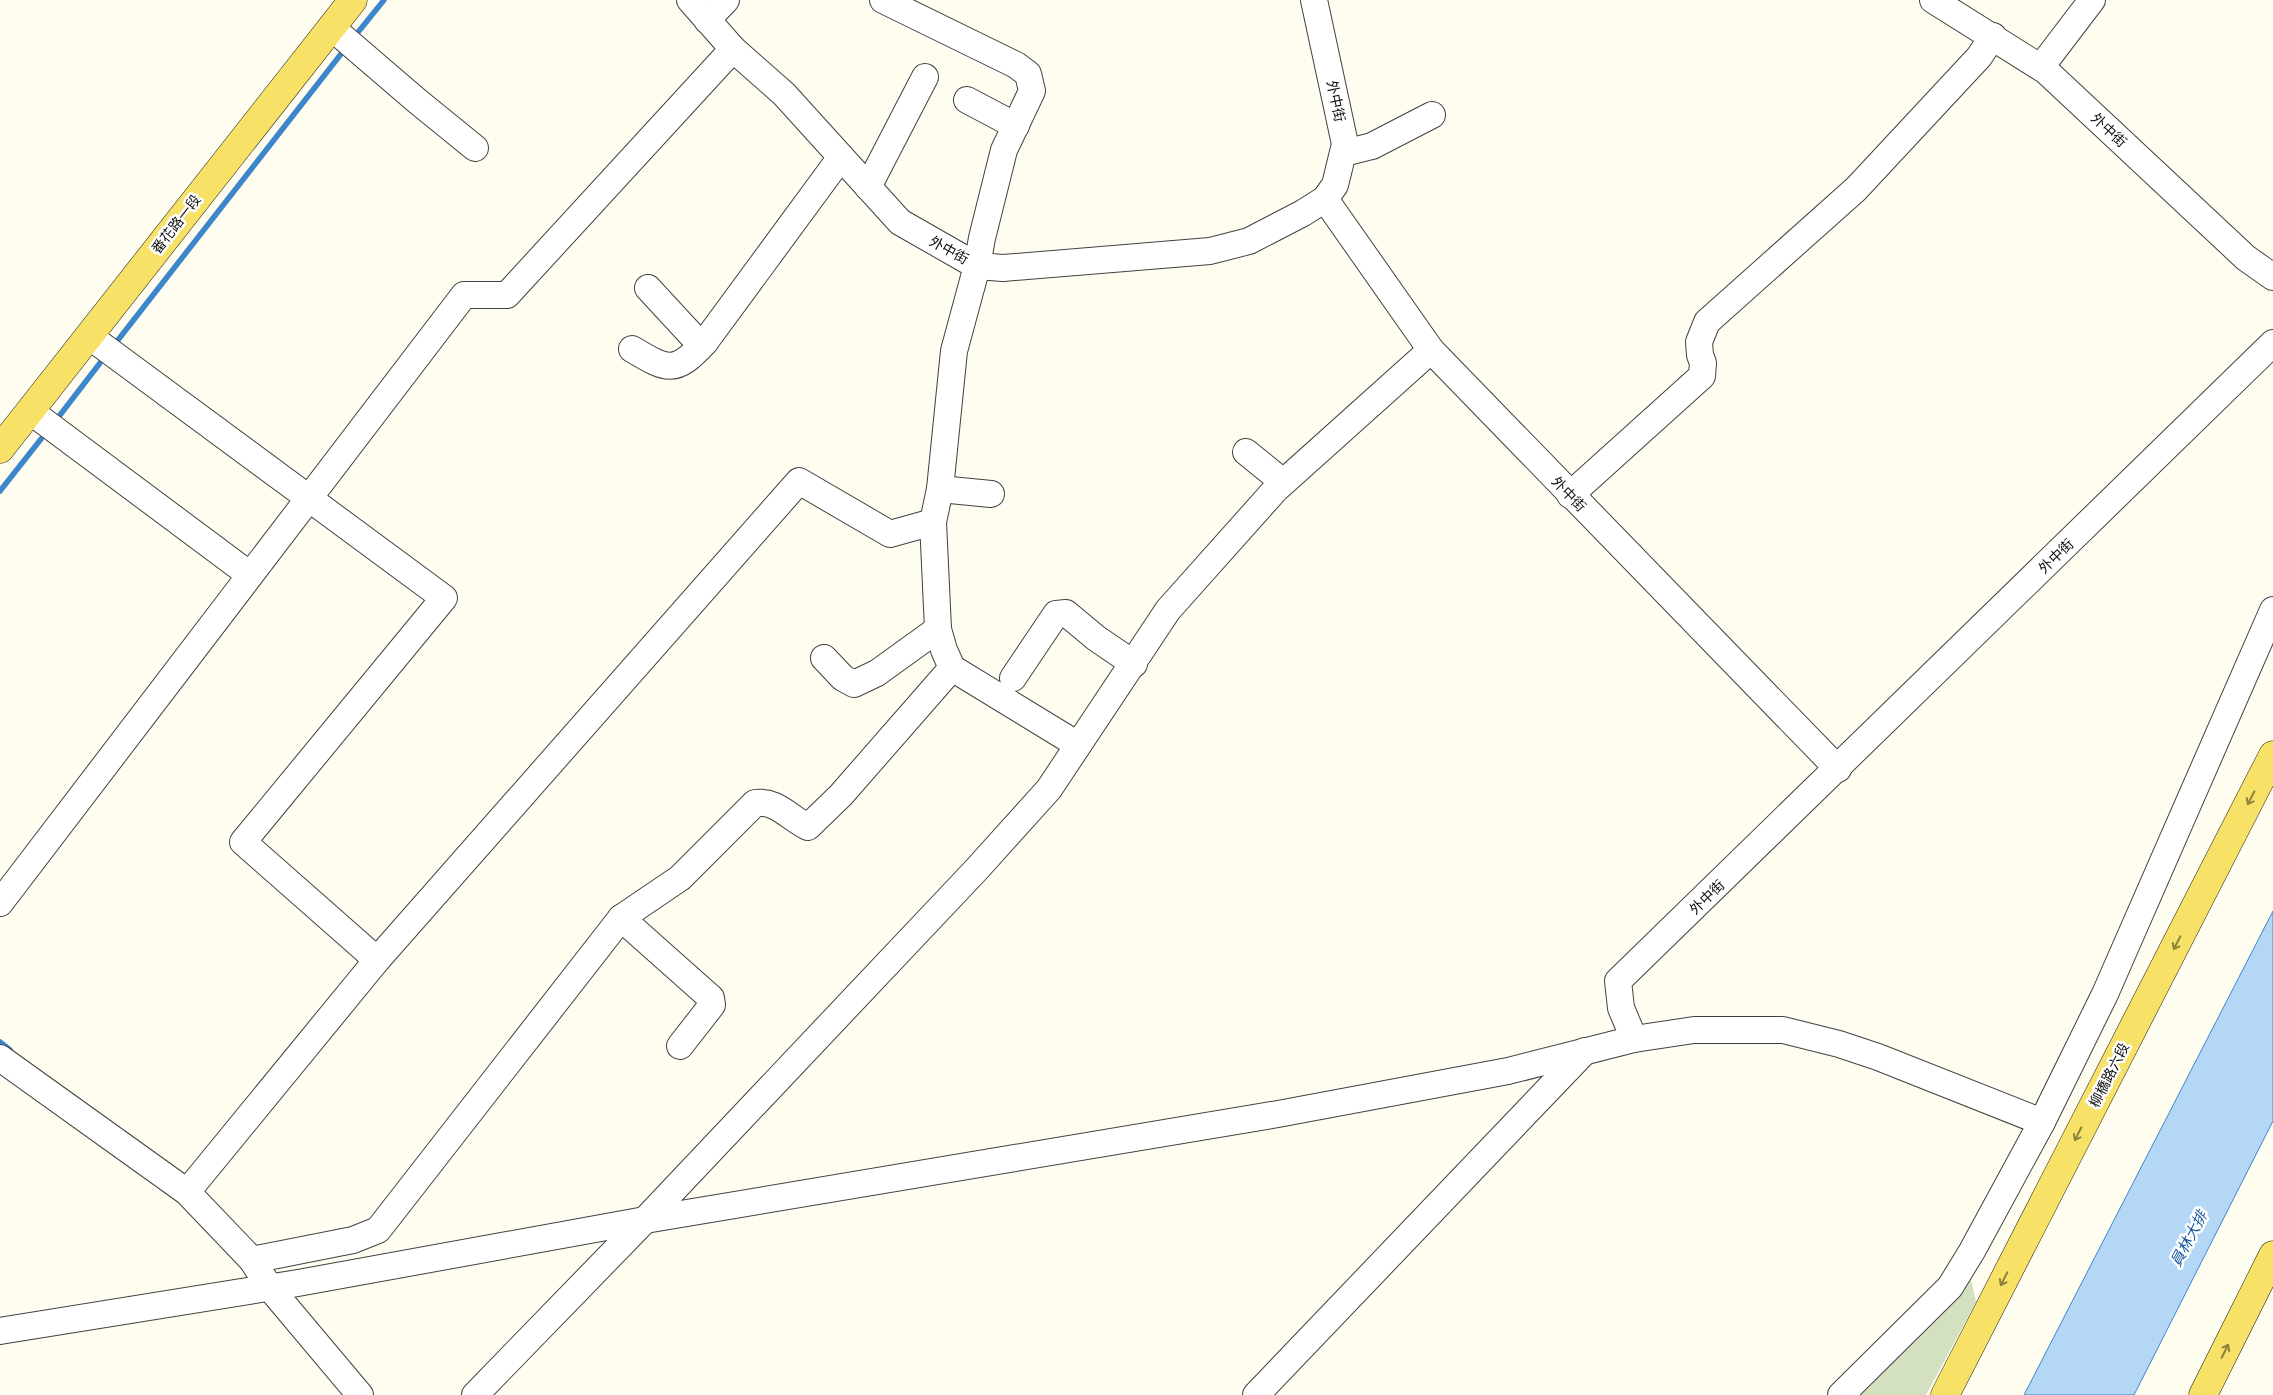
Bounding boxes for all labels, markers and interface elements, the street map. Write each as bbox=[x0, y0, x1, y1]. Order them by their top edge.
street label: 外中街 bbox=[1323, 79, 1349, 123]
street label: 外中街 bbox=[2088, 109, 2130, 151]
street label: 番花路一段 bbox=[147, 191, 205, 257]
street label: 外中街 bbox=[926, 232, 972, 268]
street label: 外中街 bbox=[1548, 473, 1590, 515]
street label: 外中街 bbox=[2035, 535, 2077, 577]
one-way arrow bbox=[2246, 790, 2255, 805]
street label: 外中街 bbox=[1686, 876, 1728, 918]
one-way arrow bbox=[2172, 935, 2181, 950]
street label: 柳橋路六段 bbox=[2085, 1040, 2133, 1110]
one-way arrow bbox=[2073, 1126, 2082, 1141]
water label: 員林大排 bbox=[2166, 1206, 2212, 1270]
one-way arrow bbox=[1999, 1271, 2008, 1286]
one-way arrow bbox=[2220, 1344, 2230, 1359]

